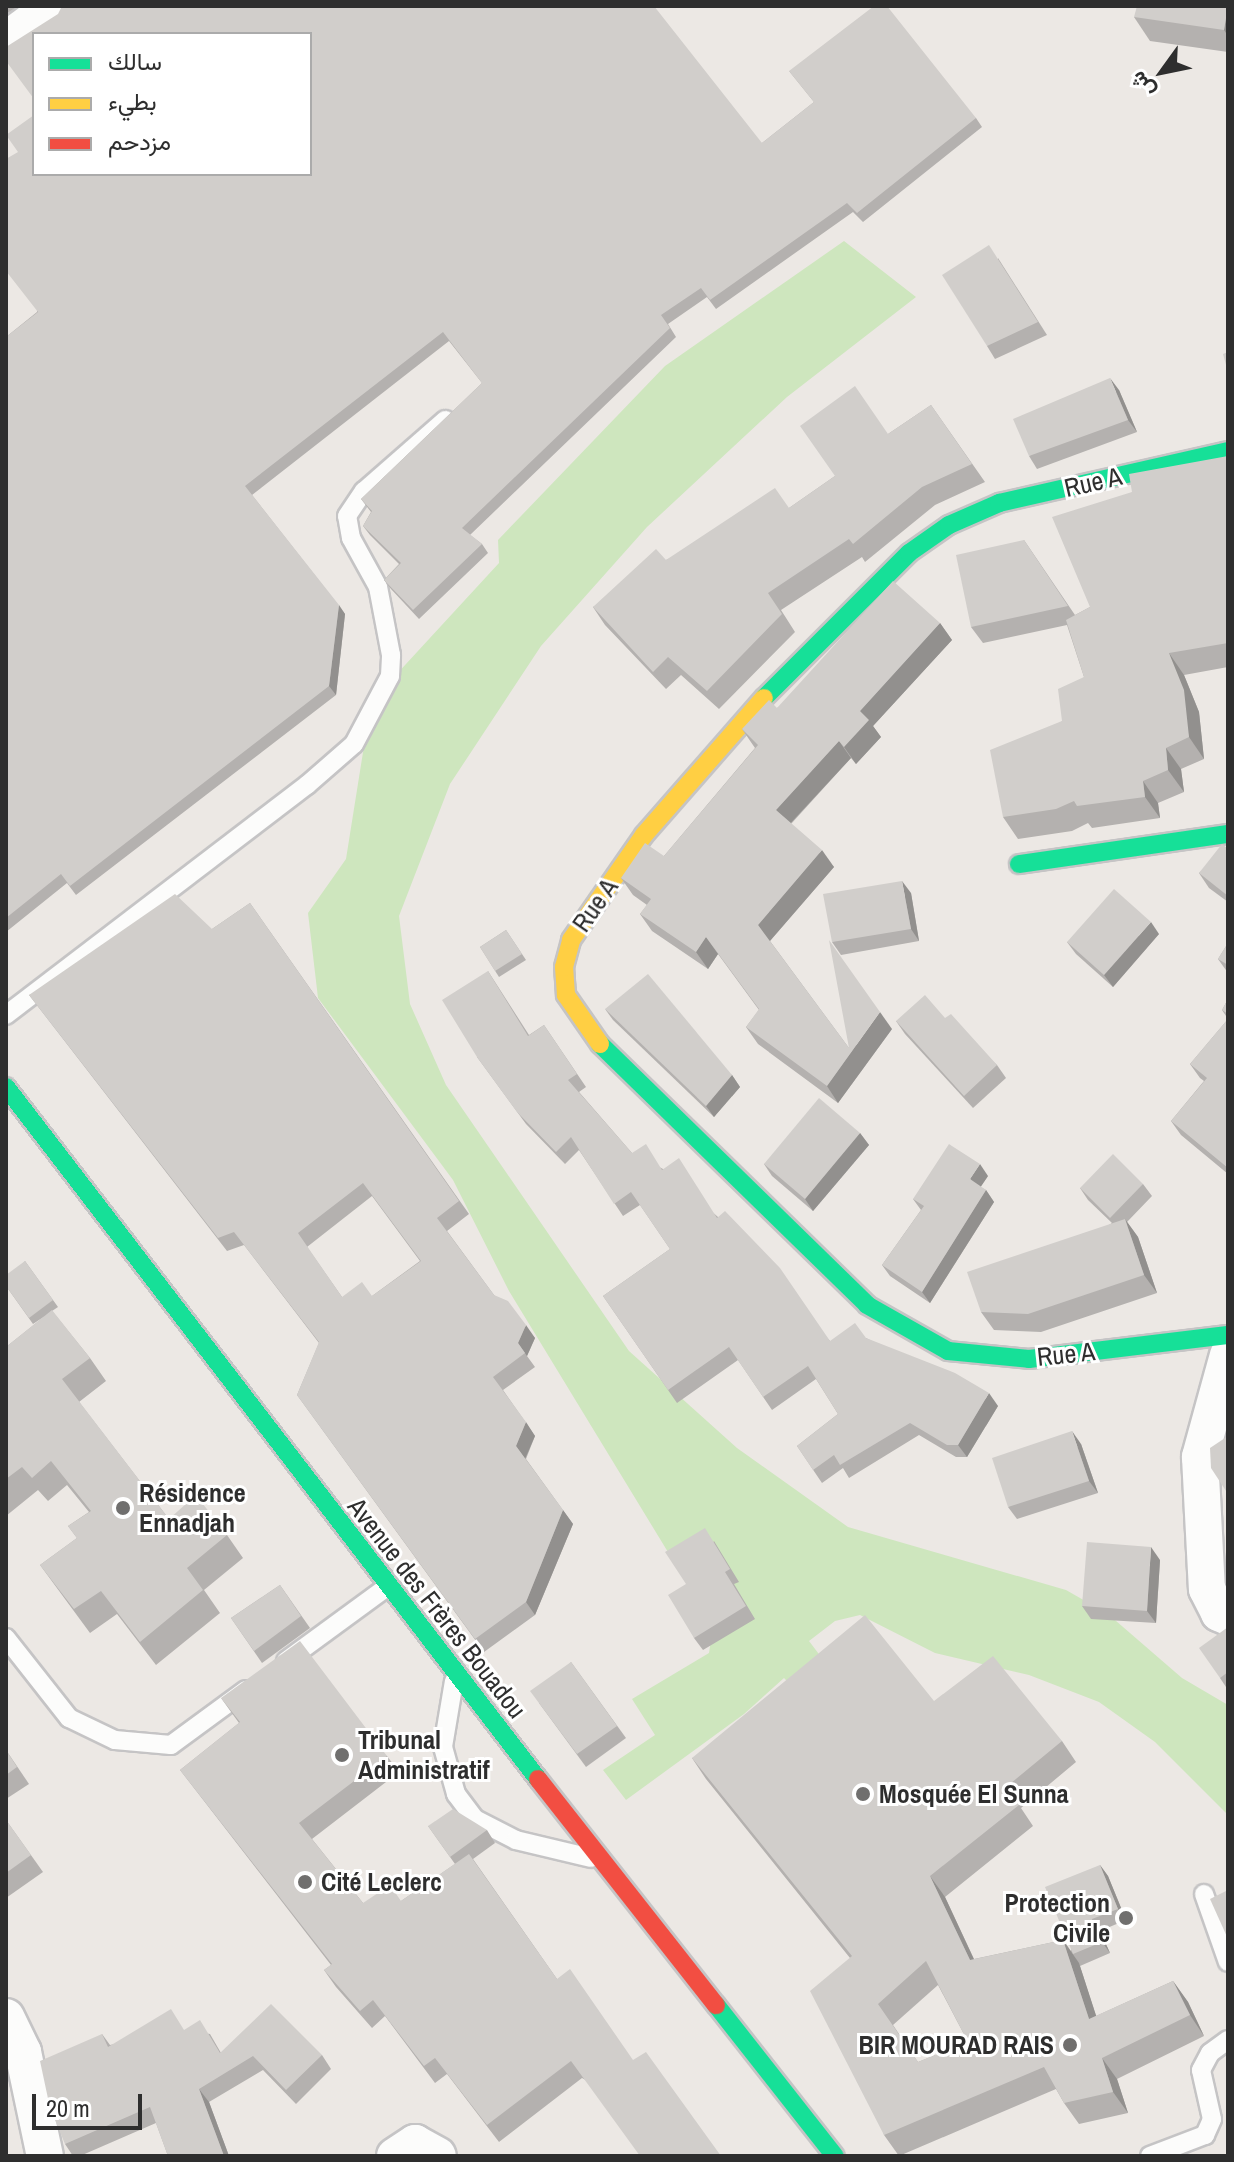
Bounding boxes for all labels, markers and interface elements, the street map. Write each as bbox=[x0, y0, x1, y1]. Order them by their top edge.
legend bbox=[32, 32, 312, 176]
north arrow bbox=[1122, 32, 1202, 112]
text: سالك bbox=[108, 45, 162, 77]
text: ش bbox=[1122, 66, 1162, 104]
text: بطيء bbox=[108, 85, 157, 117]
text: مزدحم bbox=[108, 125, 171, 157]
street label: Rue A bbox=[1061, 460, 1125, 504]
street label: Rue A bbox=[565, 872, 625, 938]
street label: Rue A bbox=[1035, 1335, 1097, 1373]
place label: Résidence Ennadjah bbox=[139, 1477, 246, 1538]
street label: Avenue des Frères Bouadou bbox=[341, 1492, 533, 1724]
marker: Résidence Ennadjah bbox=[114, 1499, 132, 1517]
place label: Tribunal Administratif bbox=[358, 1724, 489, 1786]
marker: Tribunal Administratif bbox=[333, 1746, 351, 1764]
place label: Mosquée El Sunna bbox=[879, 1778, 1069, 1810]
marker: Mosquée El Sunna bbox=[854, 1785, 872, 1803]
place label: Cité Leclerc bbox=[321, 1866, 442, 1898]
marker: Cité Leclerc bbox=[296, 1873, 314, 1891]
place label: Protection Civile bbox=[1005, 1887, 1110, 1948]
marker: Protection Civile bbox=[1117, 1909, 1135, 1927]
place label: BIR MOURAD RAIS bbox=[859, 2029, 1054, 2061]
marker: BIR MOURAD RAIS bbox=[1061, 2036, 1079, 2054]
scale bar bbox=[36, 2078, 146, 2128]
text: 20 m bbox=[46, 2092, 90, 2124]

